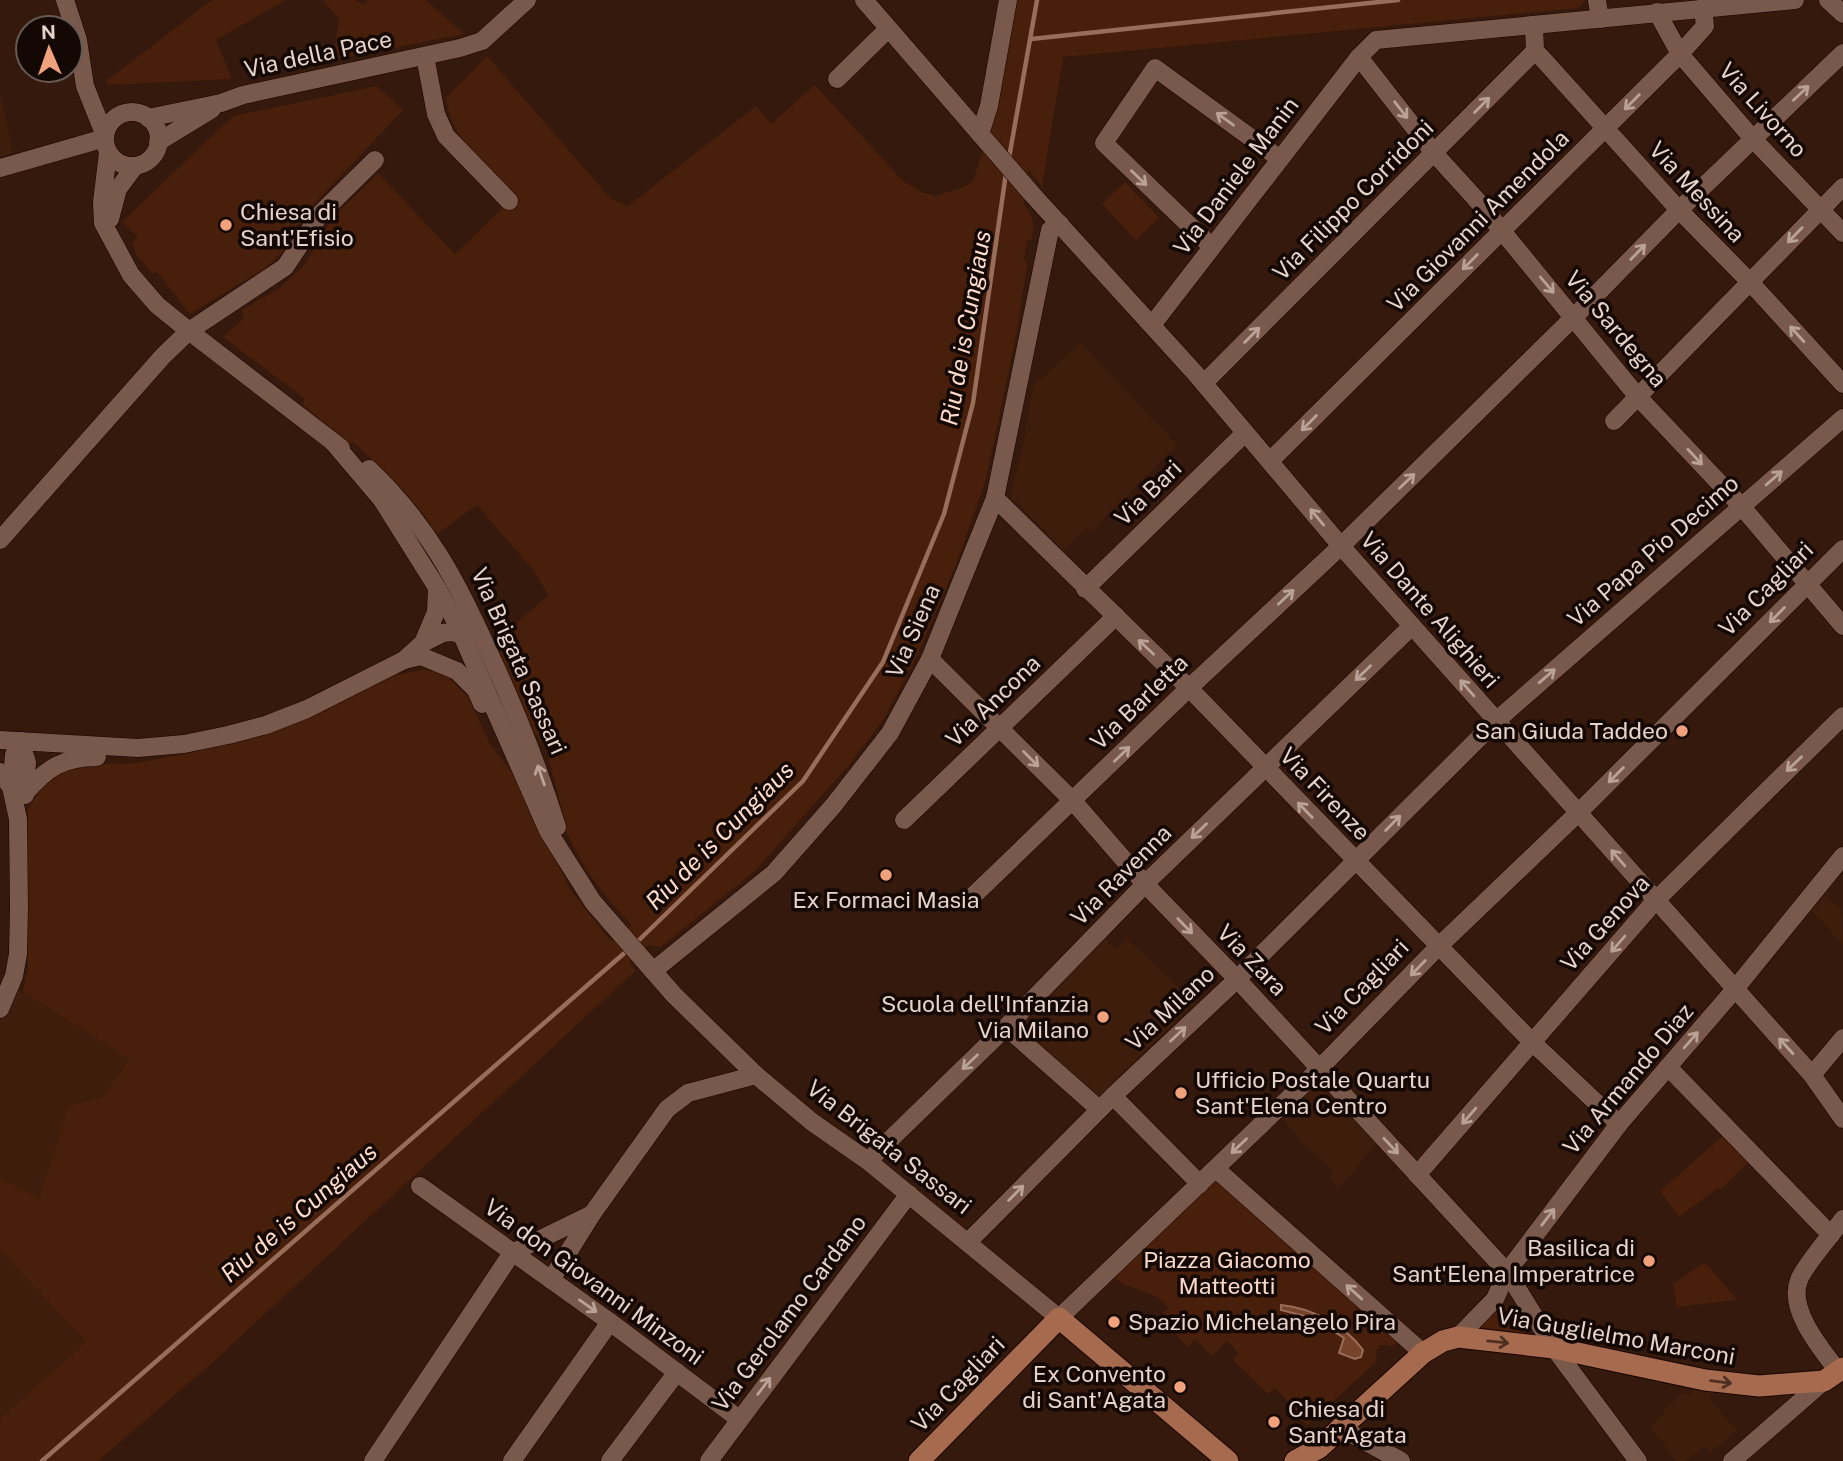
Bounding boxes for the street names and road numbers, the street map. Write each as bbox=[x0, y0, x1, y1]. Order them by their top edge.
street label: Via della Pace bbox=[242, 25, 394, 82]
street label: Via Livorno bbox=[1714, 57, 1813, 163]
street label: Via Daniele Manin bbox=[1168, 92, 1304, 260]
street label: Via Filippo Corridoni bbox=[1267, 114, 1438, 285]
street label: Via Giovanni Amendola bbox=[1381, 124, 1574, 317]
street label: Via Messina bbox=[1644, 136, 1751, 248]
street label: Via Sardegna bbox=[1560, 265, 1673, 392]
street label: Via Bari bbox=[1109, 454, 1187, 531]
street label: Via Papa Pio Decimo bbox=[1562, 469, 1744, 632]
street label: Via Dante Alighieri bbox=[1355, 526, 1505, 693]
street label: Via Cagliari bbox=[1713, 536, 1818, 641]
street label: Via Brigata Sassari bbox=[466, 563, 573, 758]
street label: Via Siena bbox=[880, 580, 945, 682]
street label: Via Ancona bbox=[940, 649, 1045, 752]
street label: Via Barletta bbox=[1084, 649, 1193, 755]
street label: Via Firenze bbox=[1275, 742, 1376, 845]
street label: Via Ravenna bbox=[1065, 819, 1176, 930]
street label: Via Genova bbox=[1555, 869, 1655, 976]
street label: Via Zara bbox=[1212, 919, 1293, 1001]
street label: Via Cagliari bbox=[1310, 933, 1414, 1040]
street label: Via Milano bbox=[1120, 960, 1220, 1056]
street label: Via Armando Diaz bbox=[1557, 998, 1698, 1159]
street label: Via Brigata Sassari bbox=[802, 1074, 977, 1219]
street label: Via don Giovanni Minzoni bbox=[479, 1193, 709, 1370]
street label: Via Gerolamo Cardano bbox=[706, 1209, 871, 1416]
street label: Via Guglielmo Marconi bbox=[1495, 1301, 1737, 1370]
street label: Via Cagliari bbox=[906, 1330, 1010, 1437]

